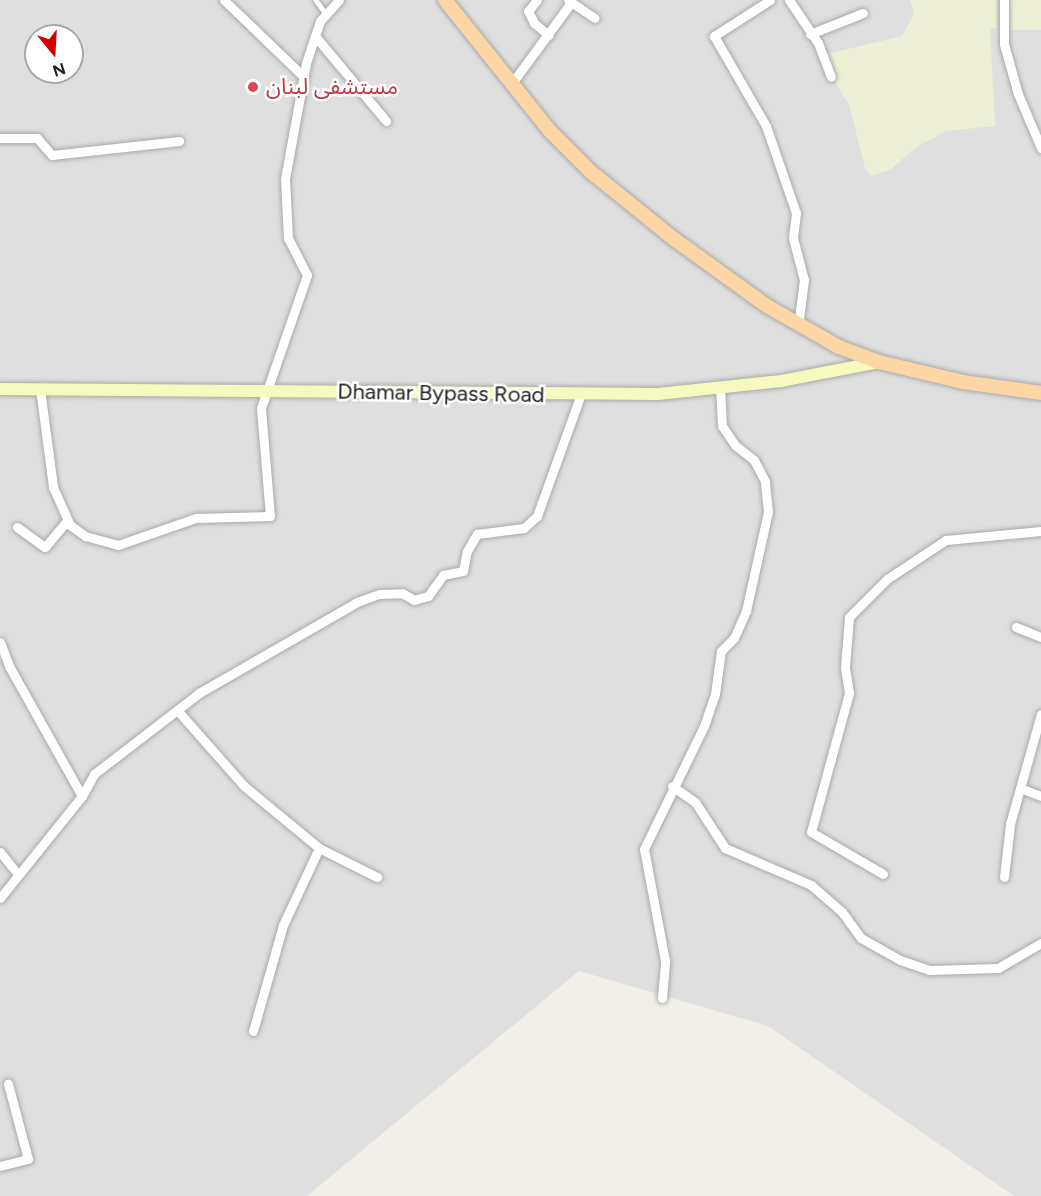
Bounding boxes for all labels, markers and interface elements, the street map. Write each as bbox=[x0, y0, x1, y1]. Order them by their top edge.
north arrow bbox=[24, 24, 84, 84]
text: N bbox=[50, 59, 68, 81]
place label: مستشفى لبنان bbox=[266, 74, 398, 100]
marker: مستشفى لبنان bbox=[244, 78, 262, 96]
street label: Dhamar Bypass Road bbox=[337, 378, 545, 408]

